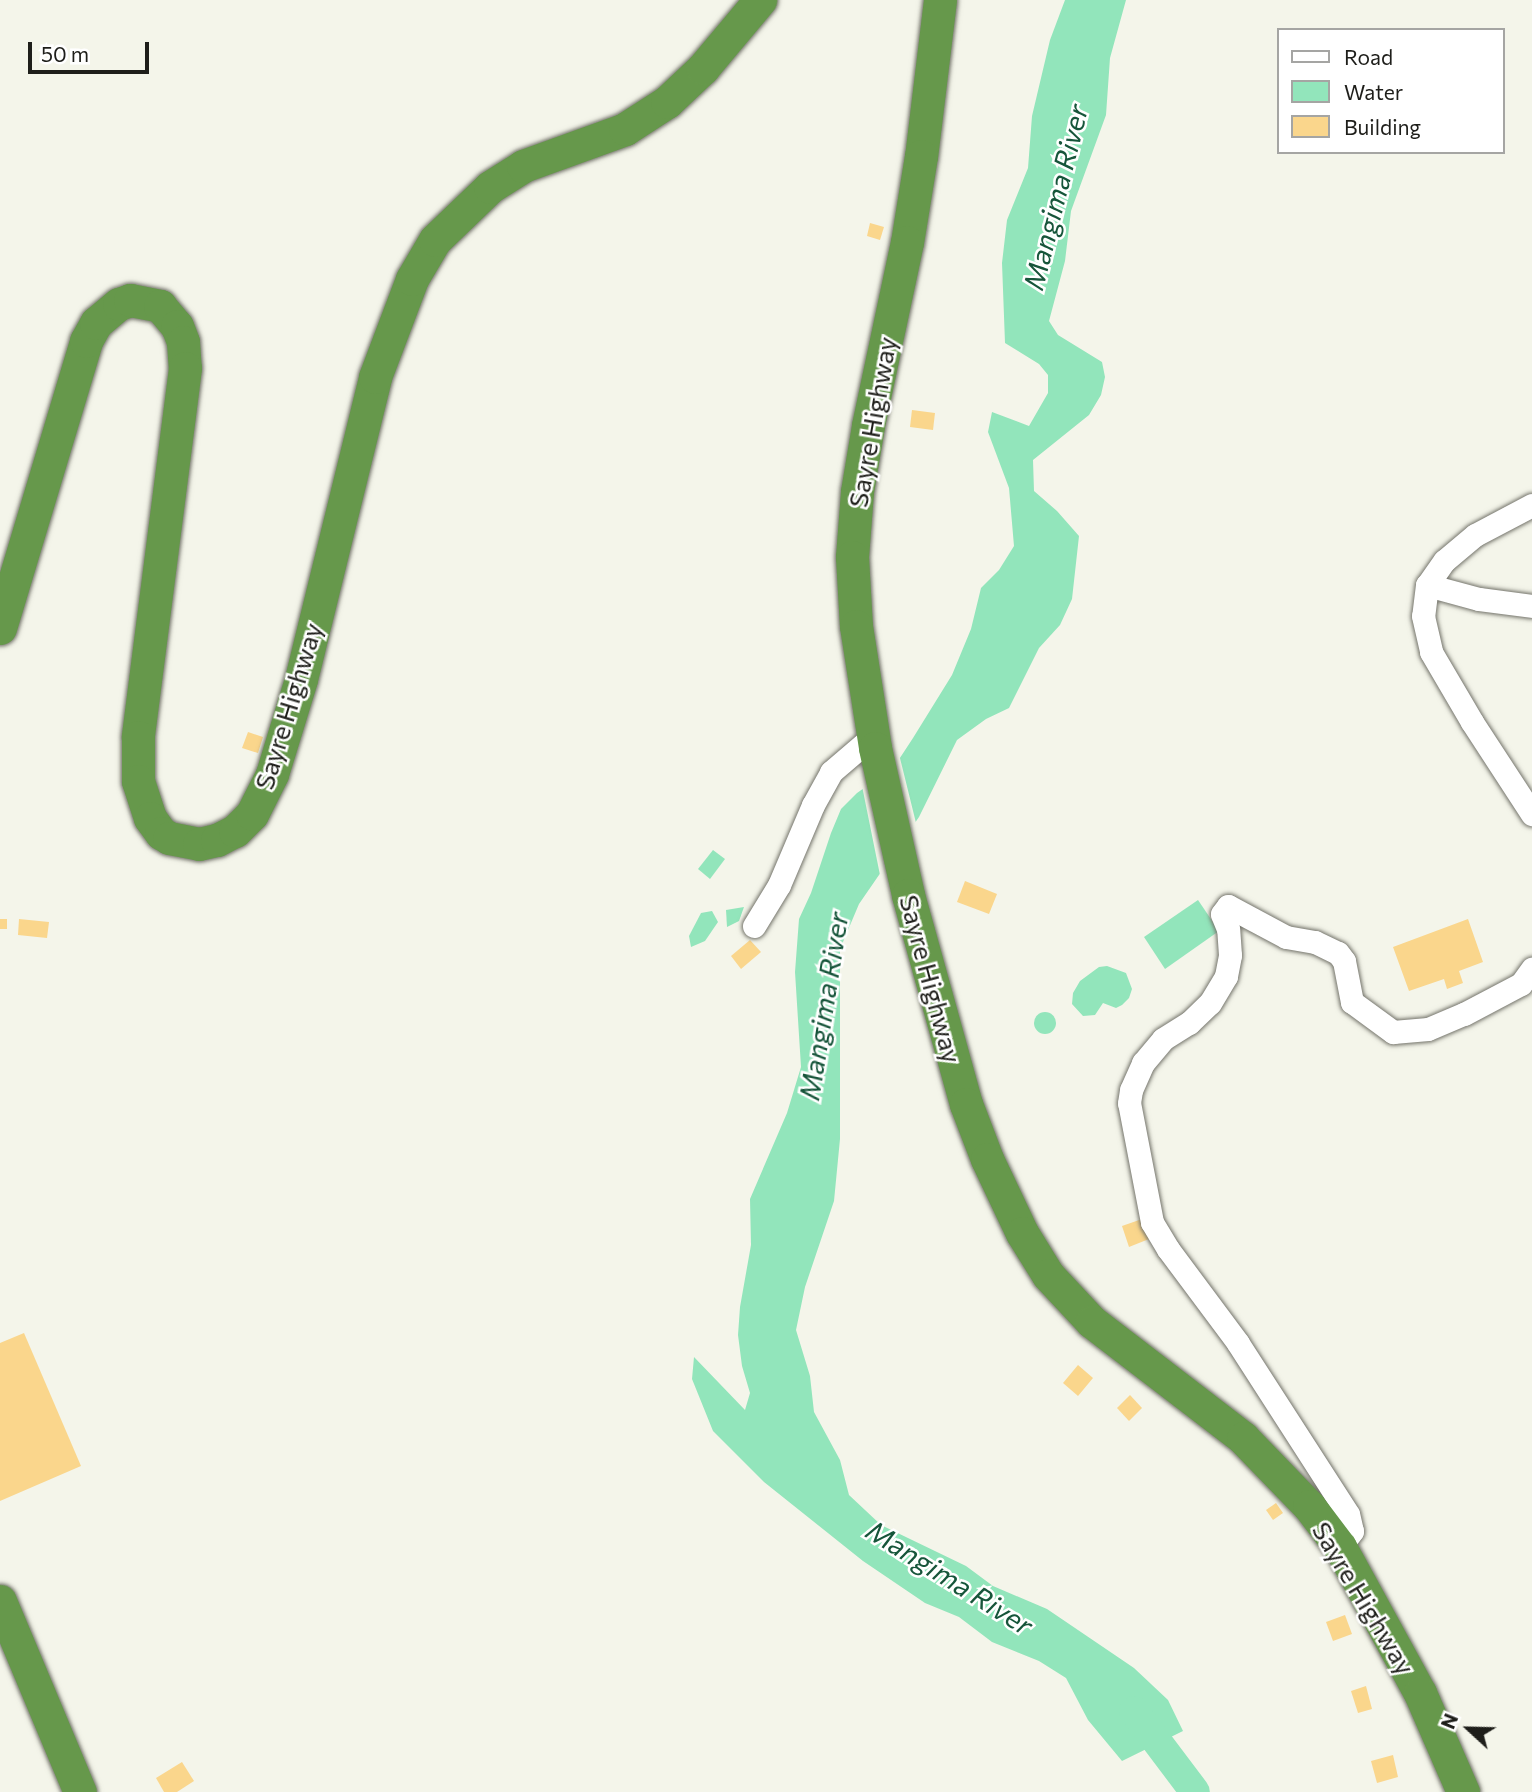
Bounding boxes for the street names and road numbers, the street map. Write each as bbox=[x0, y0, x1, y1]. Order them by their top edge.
street label: Sayre Highway bbox=[842, 334, 902, 510]
street label: Sayre Highway bbox=[248, 619, 328, 793]
street label: Sayre Highway bbox=[894, 892, 968, 1066]
street label: Sayre Highway bbox=[1306, 1516, 1422, 1680]

